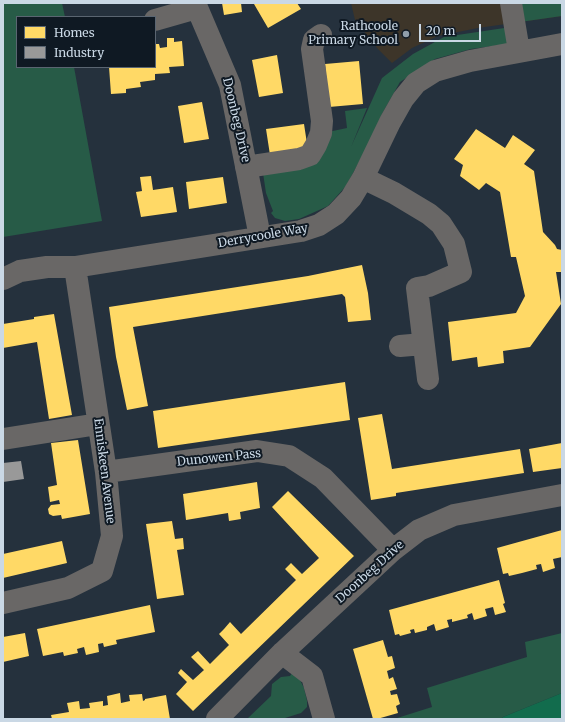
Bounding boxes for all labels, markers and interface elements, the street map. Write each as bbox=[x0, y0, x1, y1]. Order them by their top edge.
legend bbox=[16, 16, 156, 68]
scale bar bbox=[421, 16, 483, 42]
place label: Rathcoole Primary School bbox=[308, 20, 398, 48]
text: 20 m bbox=[426, 23, 455, 38]
text: Homes bbox=[54, 25, 95, 40]
marker: Rathcoole Primary School bbox=[401, 29, 411, 39]
text: Industry bbox=[54, 45, 104, 60]
street label: Doonbeg Drive bbox=[219, 76, 253, 164]
street label: Derrycoole Way bbox=[217, 221, 309, 251]
street label: Enniskeen Avenue bbox=[90, 417, 118, 525]
street label: Dunowen Pass bbox=[176, 446, 262, 470]
street label: Doonbeg Drive bbox=[333, 538, 407, 606]

